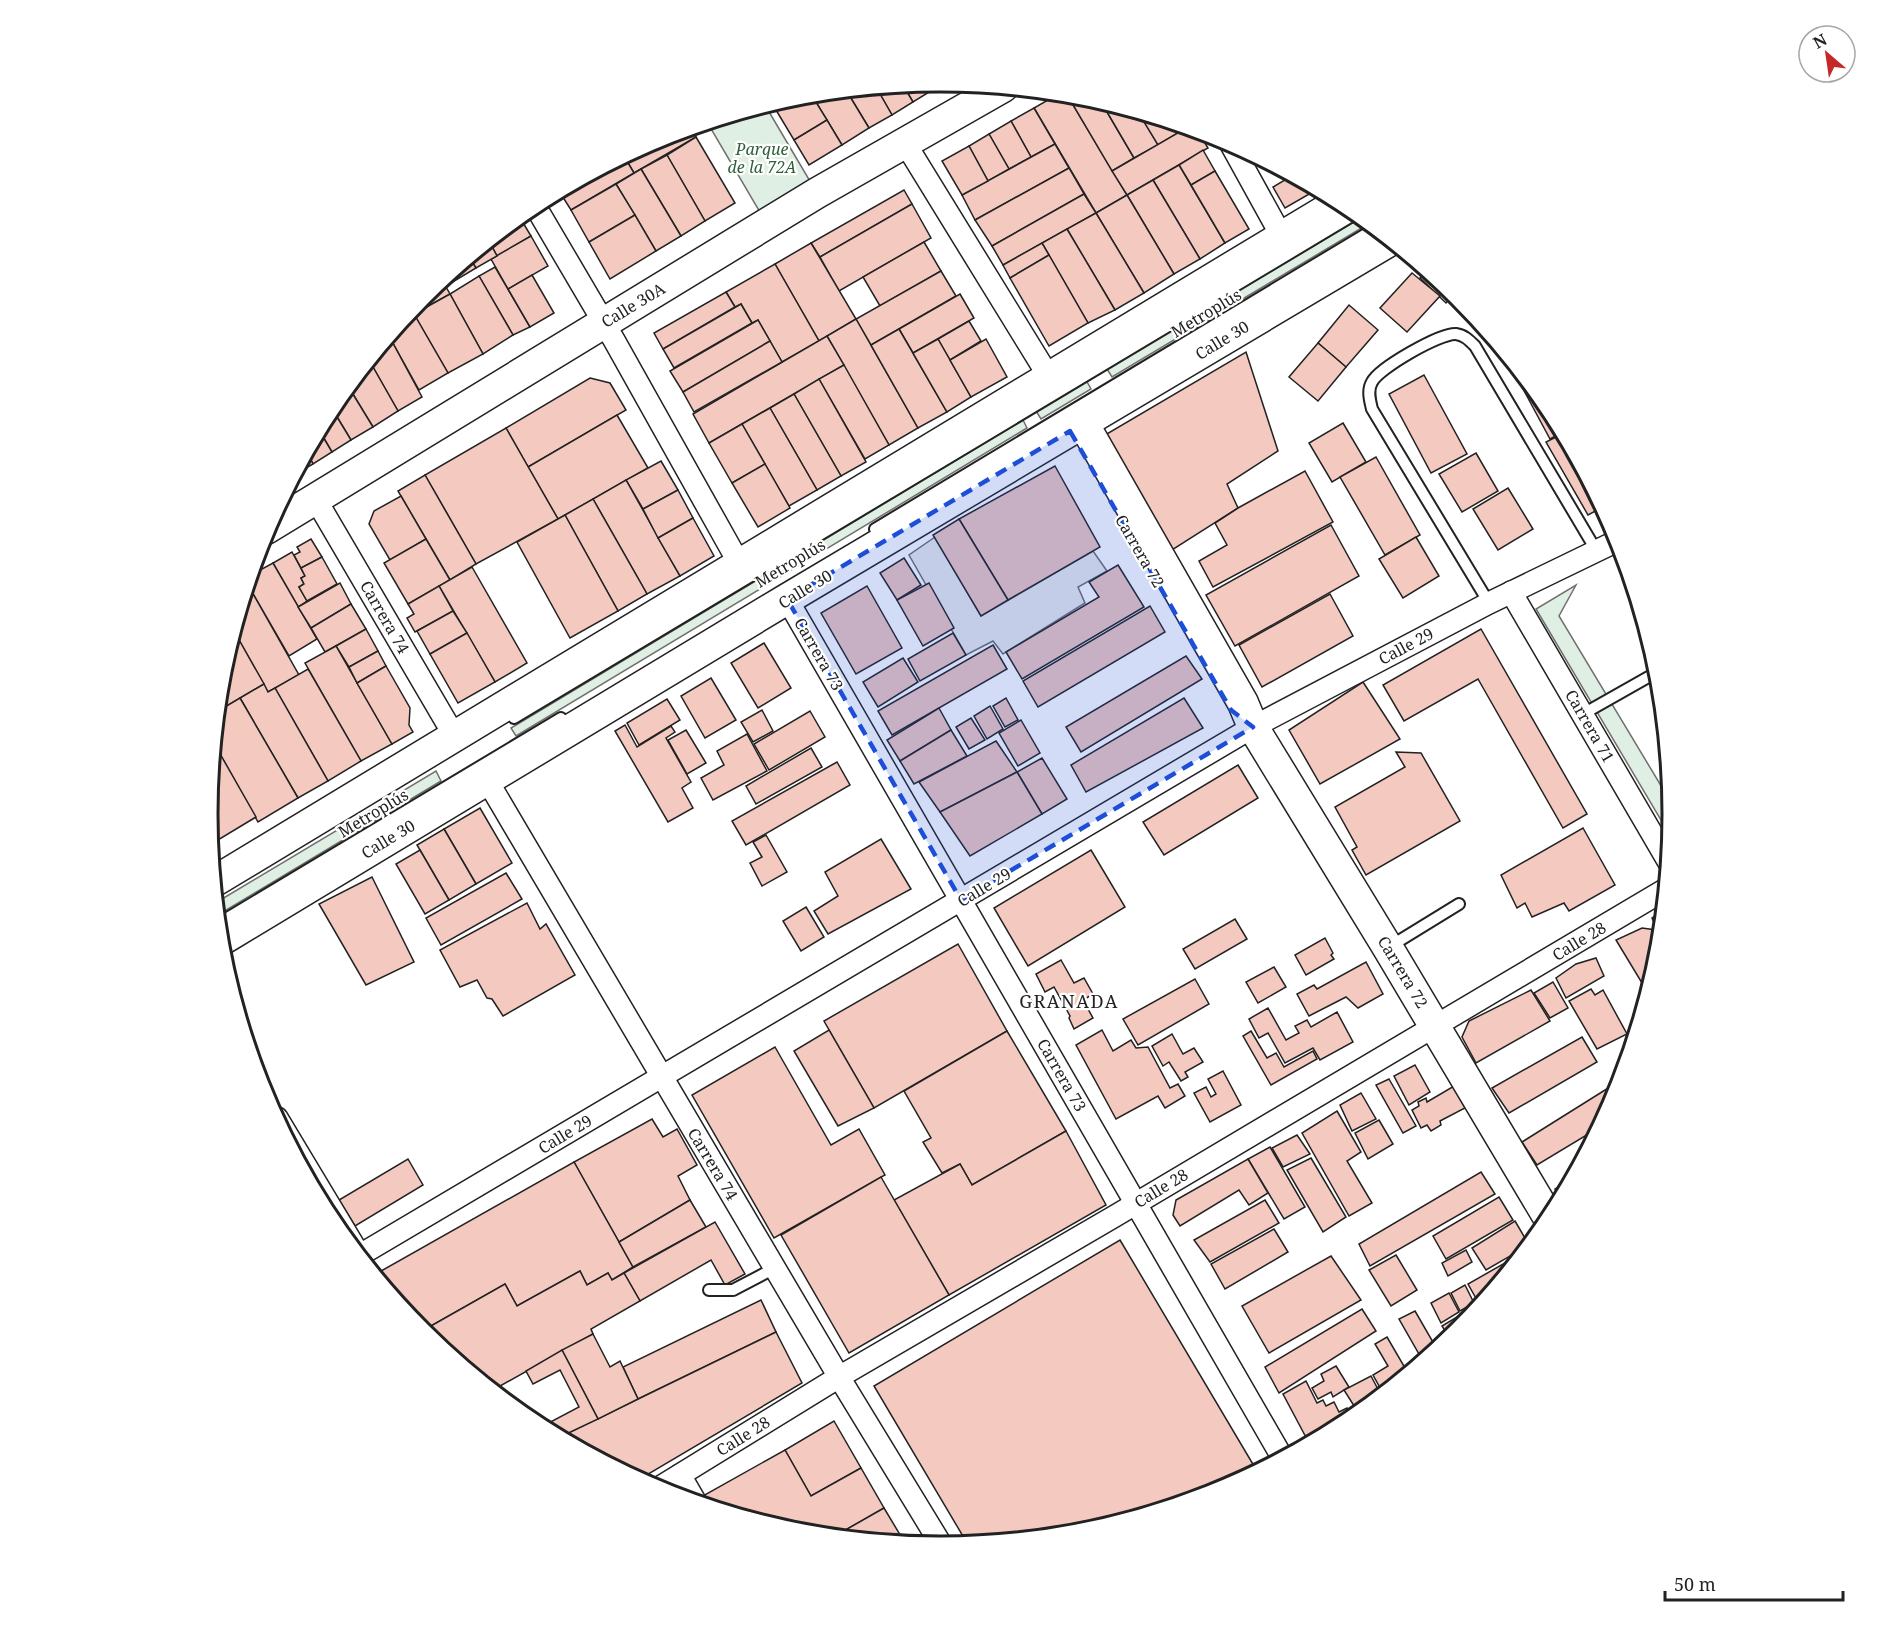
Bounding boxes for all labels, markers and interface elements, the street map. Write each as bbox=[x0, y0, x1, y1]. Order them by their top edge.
north arrow bbox=[1797, 24, 1857, 84]
text: N bbox=[1809, 28, 1831, 54]
park label: Parque de la 72A bbox=[728, 138, 796, 178]
street label: Calle 30A bbox=[597, 277, 670, 333]
street label: Metroplús bbox=[1167, 283, 1245, 343]
street label: Calle 30 bbox=[1191, 315, 1253, 365]
street label: Carrera 72 bbox=[1110, 511, 1170, 591]
street label: Metroplús bbox=[751, 533, 829, 593]
street label: Calle 30 bbox=[774, 564, 836, 614]
street label: Carrera 74 bbox=[355, 577, 415, 658]
street label: Carrera 73 bbox=[789, 614, 849, 695]
street label: Calle 29 bbox=[1375, 622, 1437, 670]
street label: Carrera 71 bbox=[1560, 686, 1620, 766]
street label: Metroplús bbox=[334, 783, 412, 843]
street label: Calle 30 bbox=[357, 814, 419, 864]
street label: Calle 29 bbox=[953, 862, 1015, 912]
street label: Calle 28 bbox=[1548, 916, 1610, 966]
street label: Carrera 72 bbox=[1373, 932, 1433, 1012]
district label: GRANADA bbox=[1019, 989, 1119, 1013]
street label: Carrera 73 bbox=[1032, 1035, 1092, 1116]
street label: Calle 29 bbox=[534, 1109, 596, 1159]
street label: Carrera 74 bbox=[683, 1124, 743, 1204]
street label: Calle 28 bbox=[1130, 1163, 1192, 1213]
street label: Calle 28 bbox=[712, 1411, 774, 1461]
scale bar bbox=[1665, 1564, 1844, 1602]
text: 50 m bbox=[1674, 1572, 1716, 1596]

